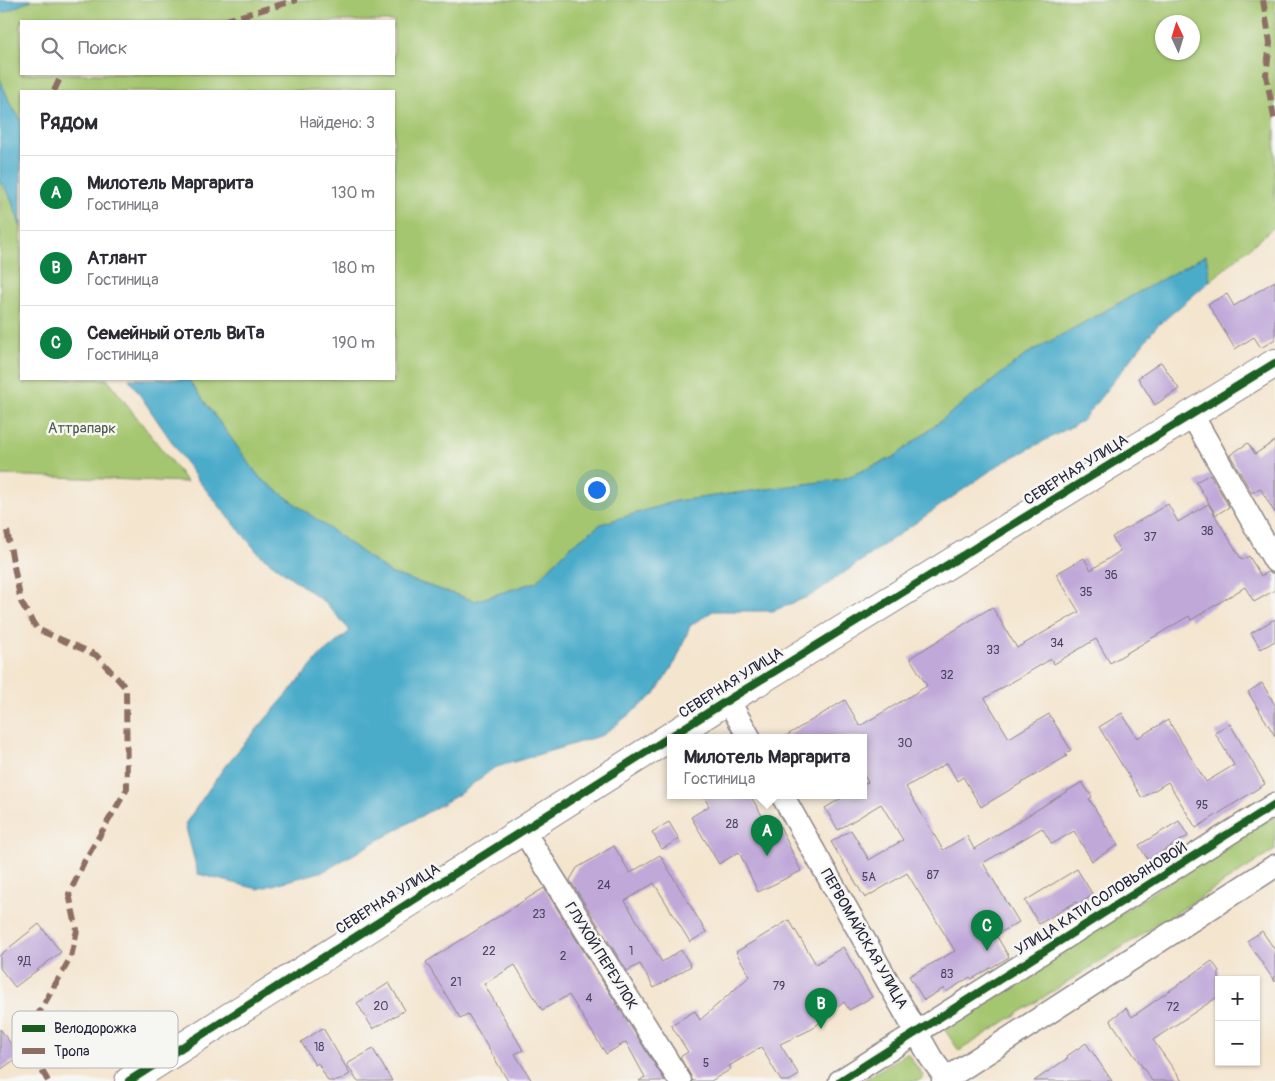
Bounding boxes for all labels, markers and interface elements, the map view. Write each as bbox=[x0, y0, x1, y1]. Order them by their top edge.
north arrow bbox=[1155, 15, 1200, 60]
search box bbox=[20, 20, 395, 75]
icon: search bbox=[38, 34, 66, 62]
text: Поиск bbox=[78, 36, 128, 60]
text: Рядом bbox=[40, 109, 98, 136]
text: Найдено: 3 bbox=[299, 113, 375, 133]
text: Милотель Маргарита bbox=[87, 171, 254, 195]
text: A bbox=[51, 183, 61, 203]
text: 130 m bbox=[331, 183, 375, 203]
text: Гостиница bbox=[87, 195, 159, 215]
text: Атлант bbox=[87, 246, 147, 270]
text: B bbox=[51, 258, 61, 278]
text: 180 m bbox=[332, 258, 375, 278]
text: Гостиница bbox=[87, 270, 159, 290]
text: Семейный отель ВиТа bbox=[87, 321, 265, 345]
text: C bbox=[51, 333, 61, 353]
text: 190 m bbox=[332, 333, 375, 353]
text: Гостиница bbox=[87, 345, 159, 365]
park label: Аттрапарк bbox=[48, 419, 116, 438]
street label: СЕВЕРНАЯ УЛИЦА bbox=[1020, 430, 1132, 510]
your location bbox=[584, 477, 610, 503]
house number: 38 bbox=[1201, 524, 1213, 539]
house number: 37 bbox=[1143, 530, 1157, 545]
house number: 36 bbox=[1104, 568, 1118, 583]
house number: 35 bbox=[1079, 585, 1093, 600]
house number: 34 bbox=[1050, 636, 1064, 651]
street label: СЕВЕРНАЯ УЛИЦА bbox=[675, 643, 787, 723]
house number: 33 bbox=[986, 643, 1000, 658]
house number: 32 bbox=[940, 668, 954, 683]
popup bbox=[667, 734, 867, 799]
house number: 30 bbox=[898, 736, 912, 751]
text: Милотель Маргарита bbox=[684, 745, 850, 769]
text: Гостиница bbox=[684, 769, 755, 789]
house number: 95 bbox=[1196, 798, 1208, 813]
pin: A bbox=[751, 815, 783, 856]
house number: 28 bbox=[726, 817, 738, 832]
street label: УЛИЦА КАТИ СОЛОВЬЯНОВОЙ bbox=[1012, 838, 1190, 960]
street label: СЕВЕРНАЯ УЛИЦА bbox=[332, 859, 444, 939]
street label: ПЕРВОМАЙСКАЯ УЛИЦА bbox=[816, 866, 912, 1013]
house number: 87 bbox=[927, 868, 940, 883]
house number: 5А bbox=[862, 870, 876, 885]
house number: 24 bbox=[597, 878, 611, 893]
street label: ГЛУХОЙ ПЕРЕУЛОК bbox=[560, 899, 642, 1013]
house number: 23 bbox=[532, 907, 546, 922]
pin: C bbox=[971, 910, 1003, 951]
house number: 22 bbox=[482, 944, 496, 959]
house number: 1 bbox=[629, 944, 633, 959]
house number: 2 bbox=[560, 949, 567, 964]
house number: 9Д bbox=[17, 954, 31, 969]
house number: 83 bbox=[941, 967, 954, 982]
house number: 21 bbox=[450, 975, 462, 990]
map controls bbox=[1215, 976, 1260, 1066]
button: + bbox=[1215, 976, 1260, 1021]
house number: 79 bbox=[773, 979, 785, 994]
pin: B bbox=[805, 988, 837, 1029]
house number: 4 bbox=[586, 991, 593, 1006]
house number: 20 bbox=[374, 999, 388, 1014]
house number: 72 bbox=[1166, 1000, 1180, 1015]
legend bbox=[12, 1011, 178, 1068]
text: Велодорожка bbox=[54, 1020, 136, 1037]
button: − bbox=[1215, 1021, 1260, 1066]
house number: 18 bbox=[314, 1040, 324, 1055]
text: Тропа bbox=[54, 1043, 90, 1060]
house number: 5 bbox=[703, 1056, 709, 1071]

